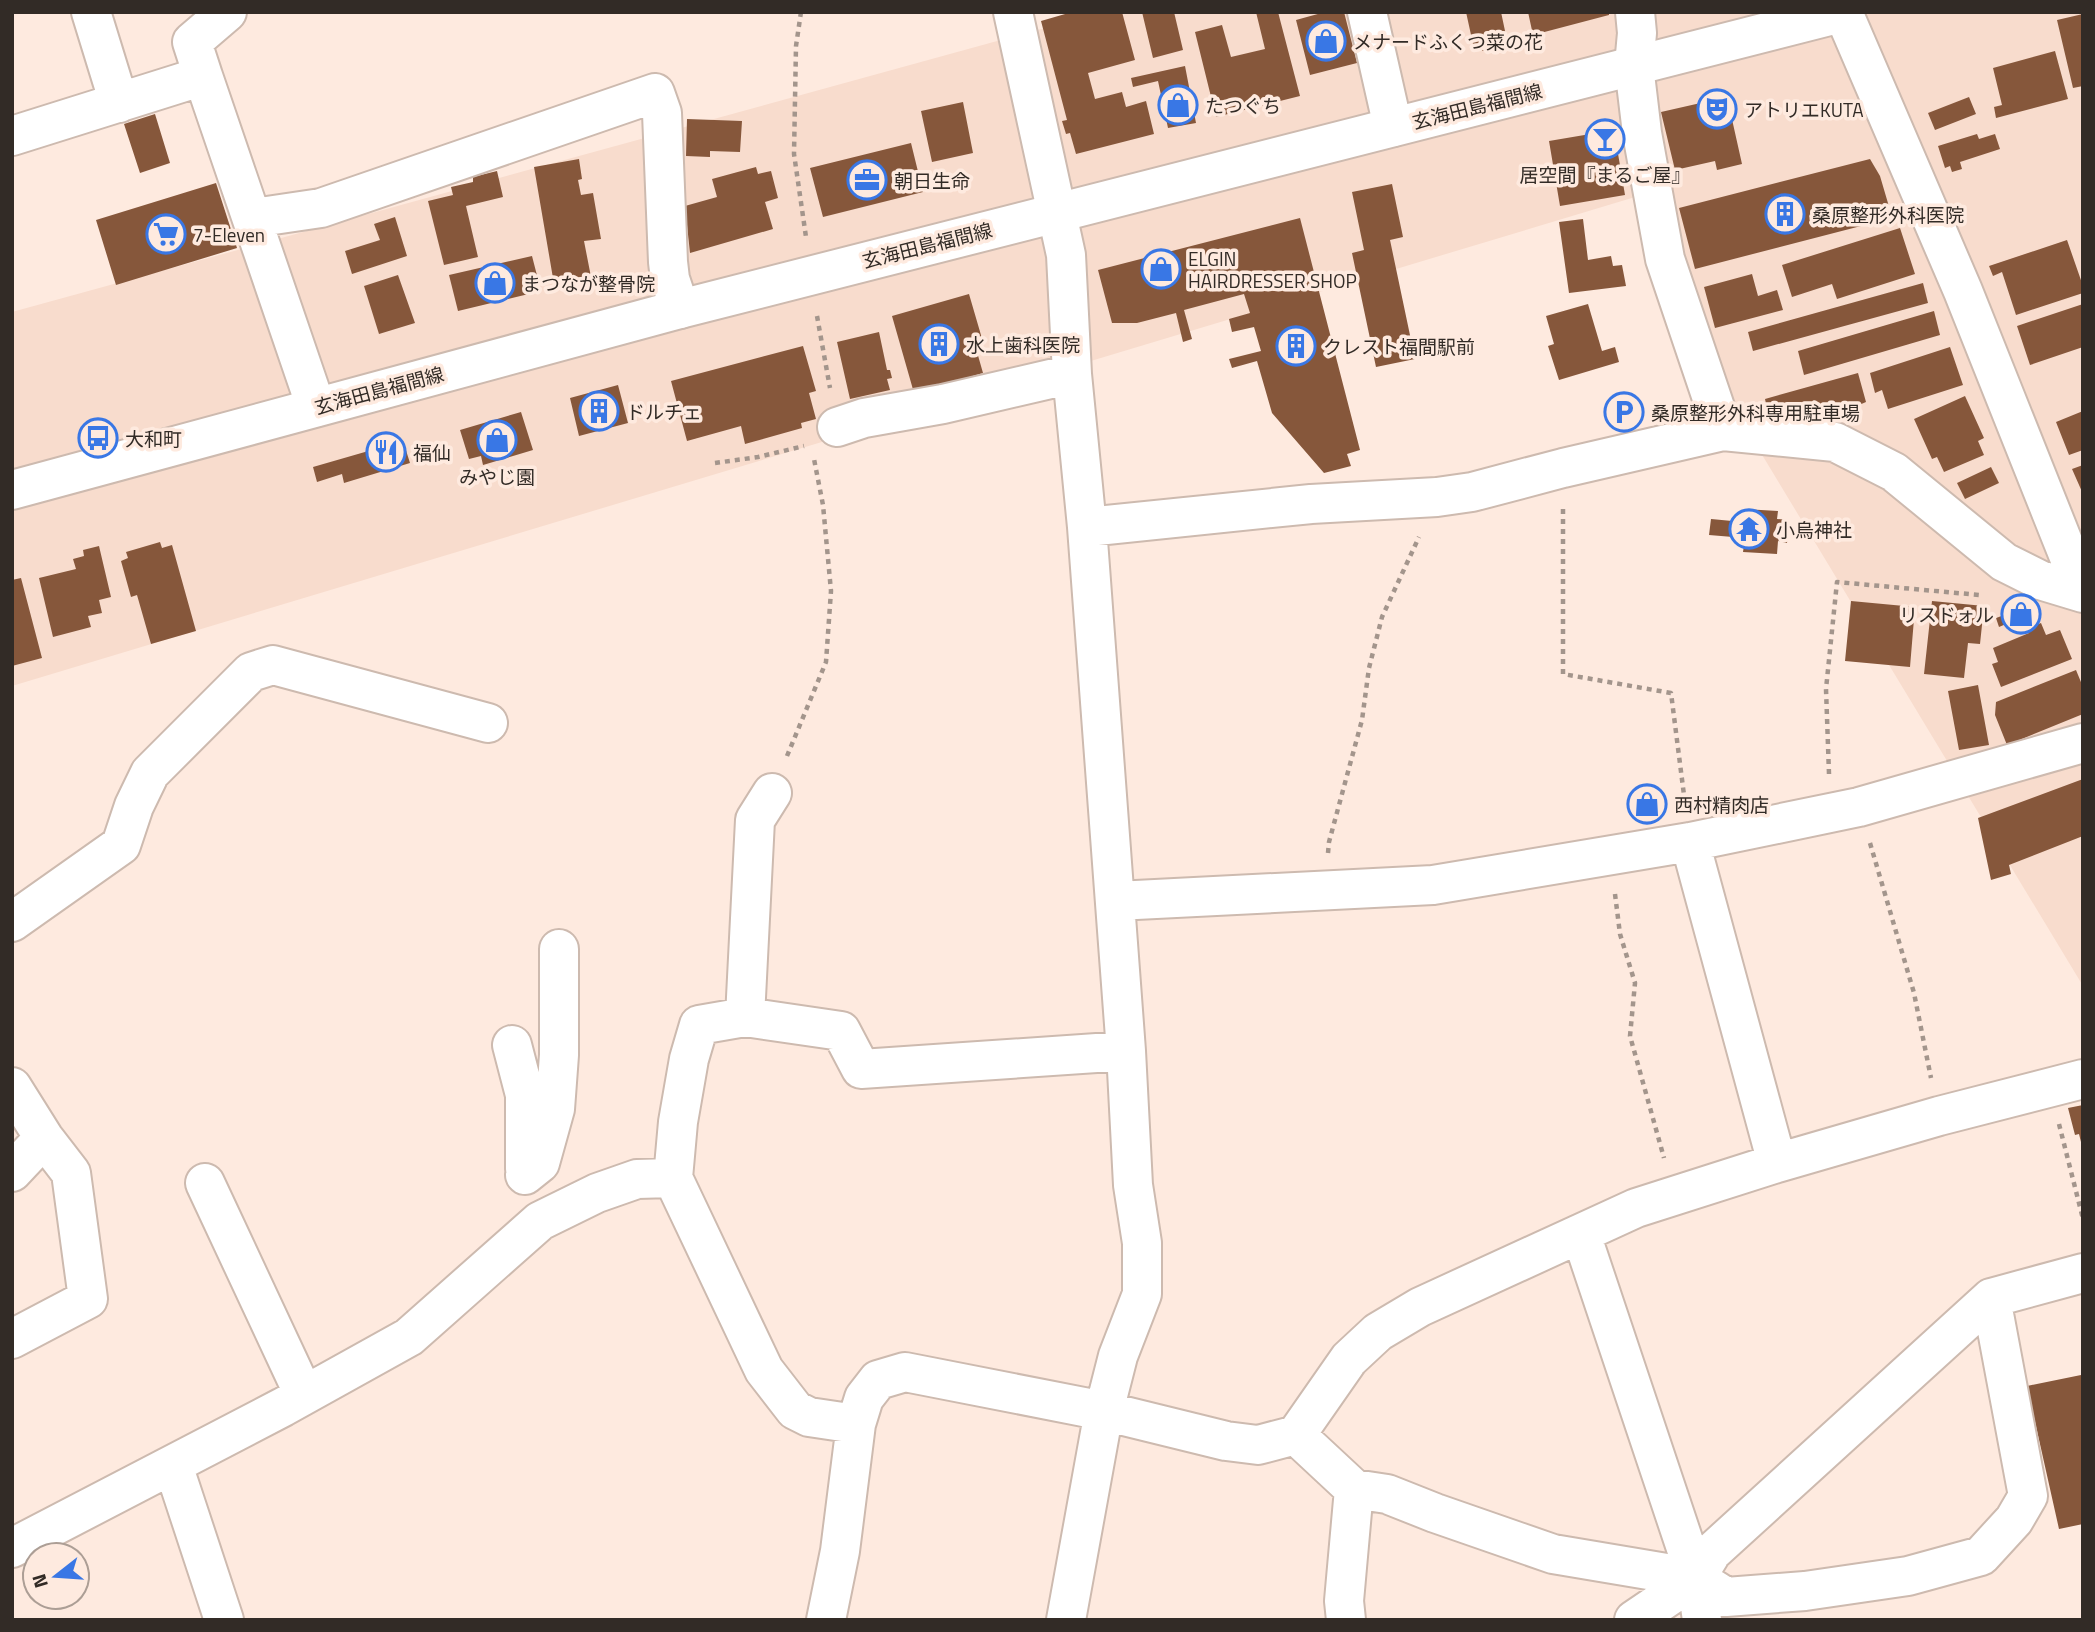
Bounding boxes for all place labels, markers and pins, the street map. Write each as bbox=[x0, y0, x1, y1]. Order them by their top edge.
shop icon: メナードふくつ菜の花 bbox=[1305, 20, 1347, 62]
place label: メナードふくつ菜の花 bbox=[1353, 27, 1543, 56]
shop icon: たつぐち bbox=[1157, 84, 1199, 126]
theatre icon: アトリエKUTA bbox=[1696, 88, 1738, 130]
place label: たつぐち bbox=[1205, 91, 1281, 120]
place label: アトリエKUTA bbox=[1744, 95, 1863, 124]
bar icon: 居空間『まるご屋』 bbox=[1584, 118, 1626, 160]
office icon: 朝日生命 bbox=[846, 159, 888, 201]
place label: 居空間『まるご屋』 bbox=[1519, 160, 1691, 189]
place label: 朝日生命 bbox=[894, 166, 970, 195]
building icon: 桑原整形外科医院 bbox=[1764, 193, 1806, 235]
place label: 桑原整形外科医院 bbox=[1812, 200, 1964, 229]
supermarket icon: 7-Eleven bbox=[145, 213, 187, 255]
place label: 7-Eleven bbox=[193, 220, 265, 249]
place label: ELGIN HAIRDRESSER SHOP bbox=[1188, 244, 1357, 295]
shop icon: ELGIN HAIRDRESSER SHOP bbox=[1140, 248, 1182, 290]
shop icon: まつなが整骨院 bbox=[474, 262, 516, 304]
place label: まつなが整骨院 bbox=[522, 269, 655, 298]
building icon: 水上歯科医院 bbox=[918, 323, 960, 365]
building icon: クレスト福間駅前 bbox=[1275, 325, 1317, 367]
place label: 水上歯科医院 bbox=[966, 330, 1080, 359]
place label: クレスト福間駅前 bbox=[1323, 332, 1475, 361]
building icon: ドルチェ bbox=[578, 390, 620, 432]
parking icon: 桑原整形外科専用駐車場 bbox=[1603, 391, 1645, 433]
place label: ドルチェ bbox=[626, 397, 702, 426]
place label: 桑原整形外科専用駐車場 bbox=[1651, 398, 1860, 427]
bus stop icon: 大和町 bbox=[77, 417, 119, 459]
shop icon: みやじ園 bbox=[476, 419, 518, 461]
place label: 大和町 bbox=[125, 424, 182, 453]
restaurant icon: 福仙 bbox=[365, 431, 407, 473]
place label: 福仙 bbox=[413, 438, 451, 467]
place label: みやじ園 bbox=[459, 462, 535, 491]
temple icon: 小烏神社 bbox=[1728, 508, 1770, 550]
place label: 小烏神社 bbox=[1776, 515, 1852, 544]
shop icon: リスドォル bbox=[2000, 593, 2042, 635]
place label: リスドォル bbox=[1899, 600, 1994, 629]
shop icon: 西村精肉店 bbox=[1626, 783, 1668, 825]
place label: 西村精肉店 bbox=[1674, 790, 1769, 819]

